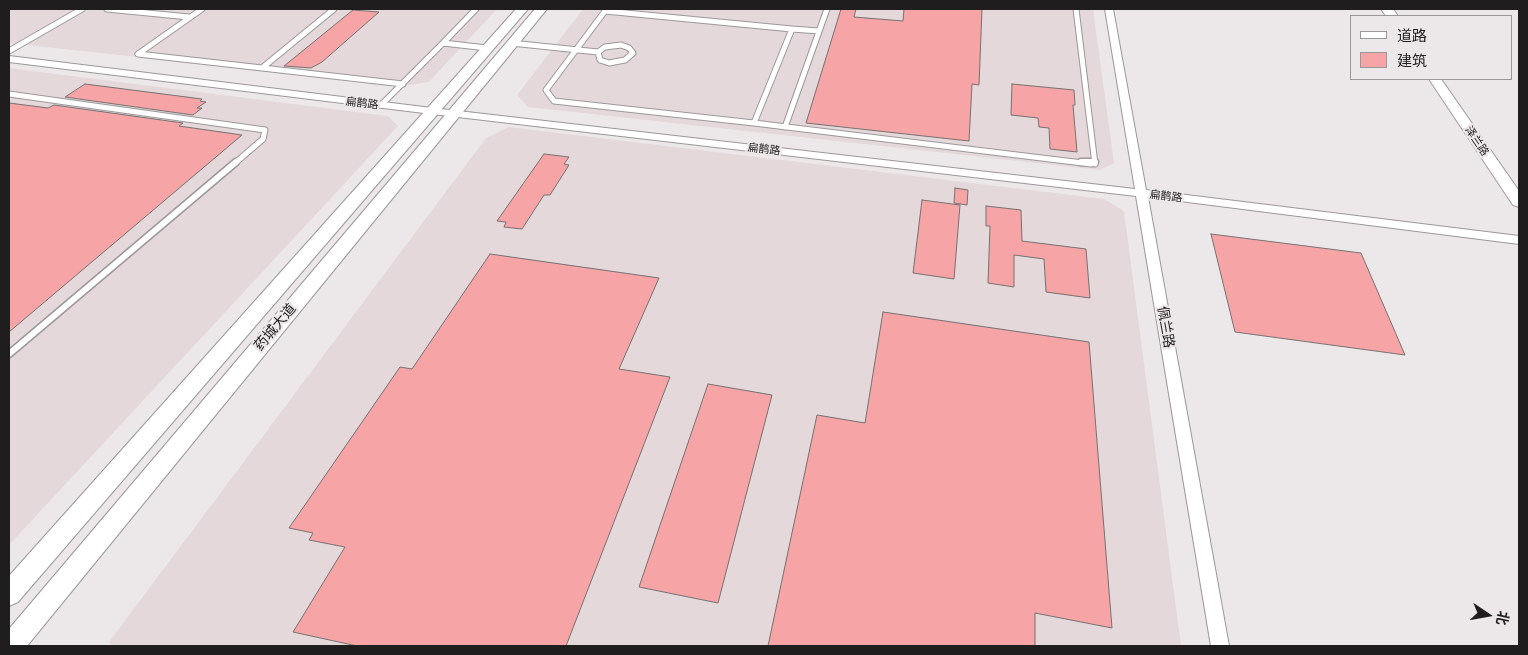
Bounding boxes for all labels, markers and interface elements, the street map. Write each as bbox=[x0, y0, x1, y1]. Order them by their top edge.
legend bbox=[1350, 15, 1513, 80]
text: 道路 bbox=[1397, 26, 1427, 44]
text: 建筑 bbox=[1397, 51, 1427, 69]
street label: 扁鹊路 bbox=[345, 94, 379, 112]
street label: 泽兰路 bbox=[1462, 124, 1492, 158]
street label: 扁鹊路 bbox=[747, 140, 781, 158]
street label: 扁鹊路 bbox=[1149, 187, 1183, 205]
street label: 药城大道 bbox=[251, 300, 299, 354]
street label: 佩兰路 bbox=[1154, 305, 1178, 349]
north arrow bbox=[1463, 590, 1513, 640]
text: 北 bbox=[1493, 610, 1513, 627]

